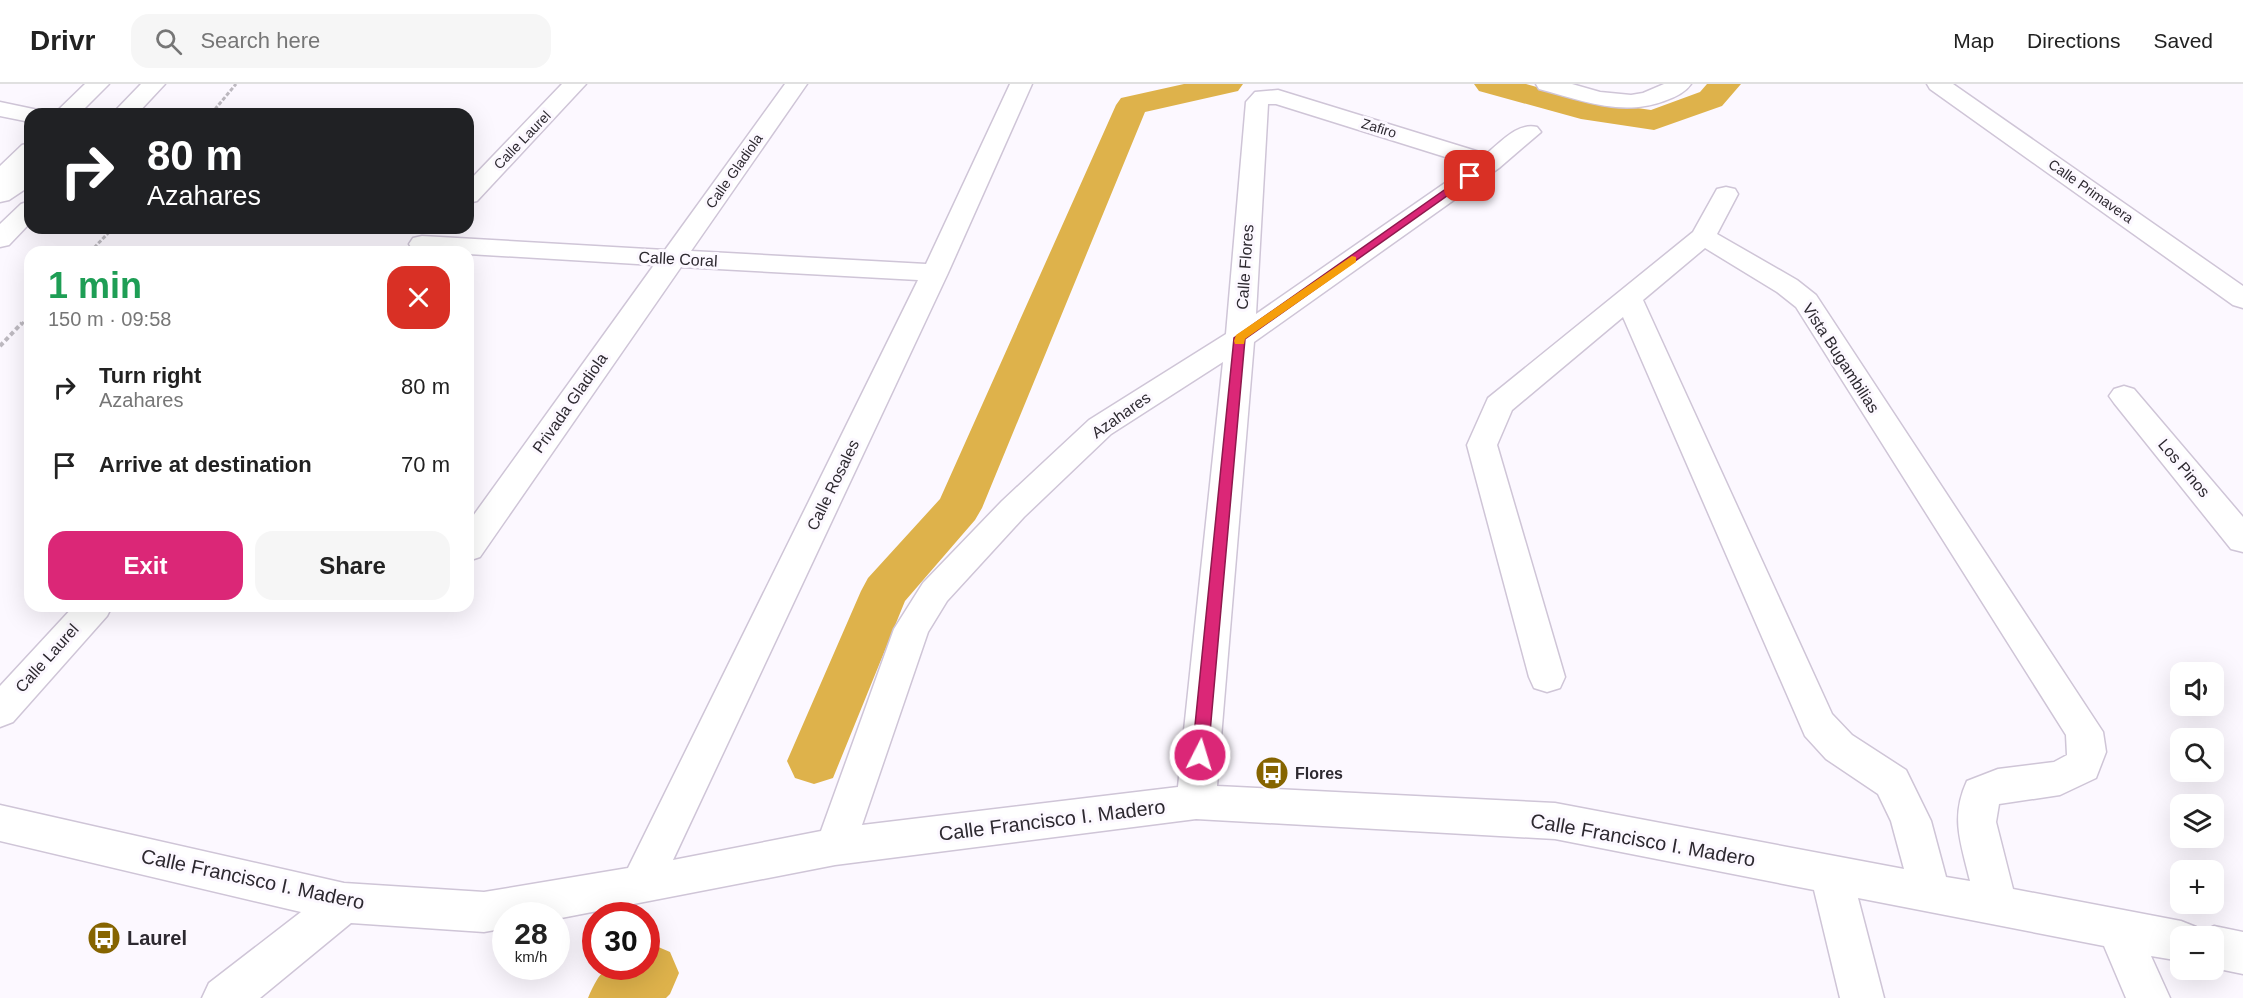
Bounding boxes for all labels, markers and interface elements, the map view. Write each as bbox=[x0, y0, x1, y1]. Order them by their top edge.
search box bbox=[131, 14, 551, 68]
text: Drivr bbox=[30, 25, 95, 56]
icon: search bbox=[152, 25, 185, 58]
text: Search here bbox=[200, 28, 320, 53]
text: Map bbox=[1953, 29, 1994, 52]
text: Directions bbox=[2027, 29, 2120, 52]
text: Saved bbox=[2153, 29, 2213, 52]
street label: Calle Laurel bbox=[490, 108, 554, 172]
street label: Zafiro bbox=[1360, 115, 1399, 141]
street label: Calle Gladiola bbox=[702, 131, 766, 211]
icon: right bbox=[48, 132, 126, 210]
text: 80 m bbox=[147, 132, 243, 179]
pin bbox=[1444, 150, 1495, 201]
street label: Calle Primavera bbox=[2046, 156, 2137, 226]
icon: arrive bbox=[1453, 159, 1486, 192]
text: Azahares bbox=[147, 181, 261, 211]
street label: Calle Flores bbox=[1234, 224, 1256, 310]
street label: Calle Coral bbox=[638, 248, 718, 270]
text: 1 min bbox=[48, 265, 142, 306]
button: close bbox=[387, 266, 450, 329]
street label: Vista Bugambilias bbox=[1799, 300, 1883, 416]
text: 150 m · 09:58 bbox=[48, 308, 171, 330]
street label: Privada Gladiola bbox=[529, 350, 611, 456]
text: Turn right bbox=[99, 363, 201, 388]
icon: right bbox=[48, 371, 81, 404]
text: 80 m bbox=[401, 374, 450, 399]
text: Azahares bbox=[99, 389, 184, 411]
street label: Azahares bbox=[1088, 389, 1154, 441]
street label: Los Pinos bbox=[2155, 436, 2213, 500]
street label: Calle Rosales bbox=[804, 437, 862, 533]
icon: arrive bbox=[48, 449, 81, 482]
text: Arrive at destination bbox=[99, 452, 312, 477]
text: 70 m bbox=[401, 452, 450, 477]
button: Exit bbox=[48, 531, 243, 600]
button: Share bbox=[255, 531, 450, 600]
street label: Calle Laurel bbox=[12, 621, 82, 695]
map controls bbox=[2170, 662, 2224, 980]
button: sound bbox=[2170, 662, 2224, 716]
position arrow bbox=[1168, 723, 1232, 787]
button: search bbox=[2170, 728, 2224, 782]
bus stop icon: Flores bbox=[1254, 755, 1290, 791]
place label: Flores bbox=[1295, 765, 1343, 782]
button: layers bbox=[2170, 794, 2224, 848]
street label: Calle Francisco I. Madero bbox=[938, 795, 1166, 845]
street label: Calle Francisco I. Madero bbox=[1529, 809, 1757, 871]
street label: Calle Francisco I. Madero bbox=[139, 845, 367, 913]
button: + bbox=[2170, 860, 2224, 914]
speed limit sign: 30 bbox=[582, 902, 660, 980]
text: 28 bbox=[514, 917, 548, 950]
bus stop icon: Laurel bbox=[86, 920, 122, 956]
button: − bbox=[2170, 926, 2224, 980]
place label: Laurel bbox=[127, 927, 187, 949]
text: km/h bbox=[515, 948, 547, 965]

